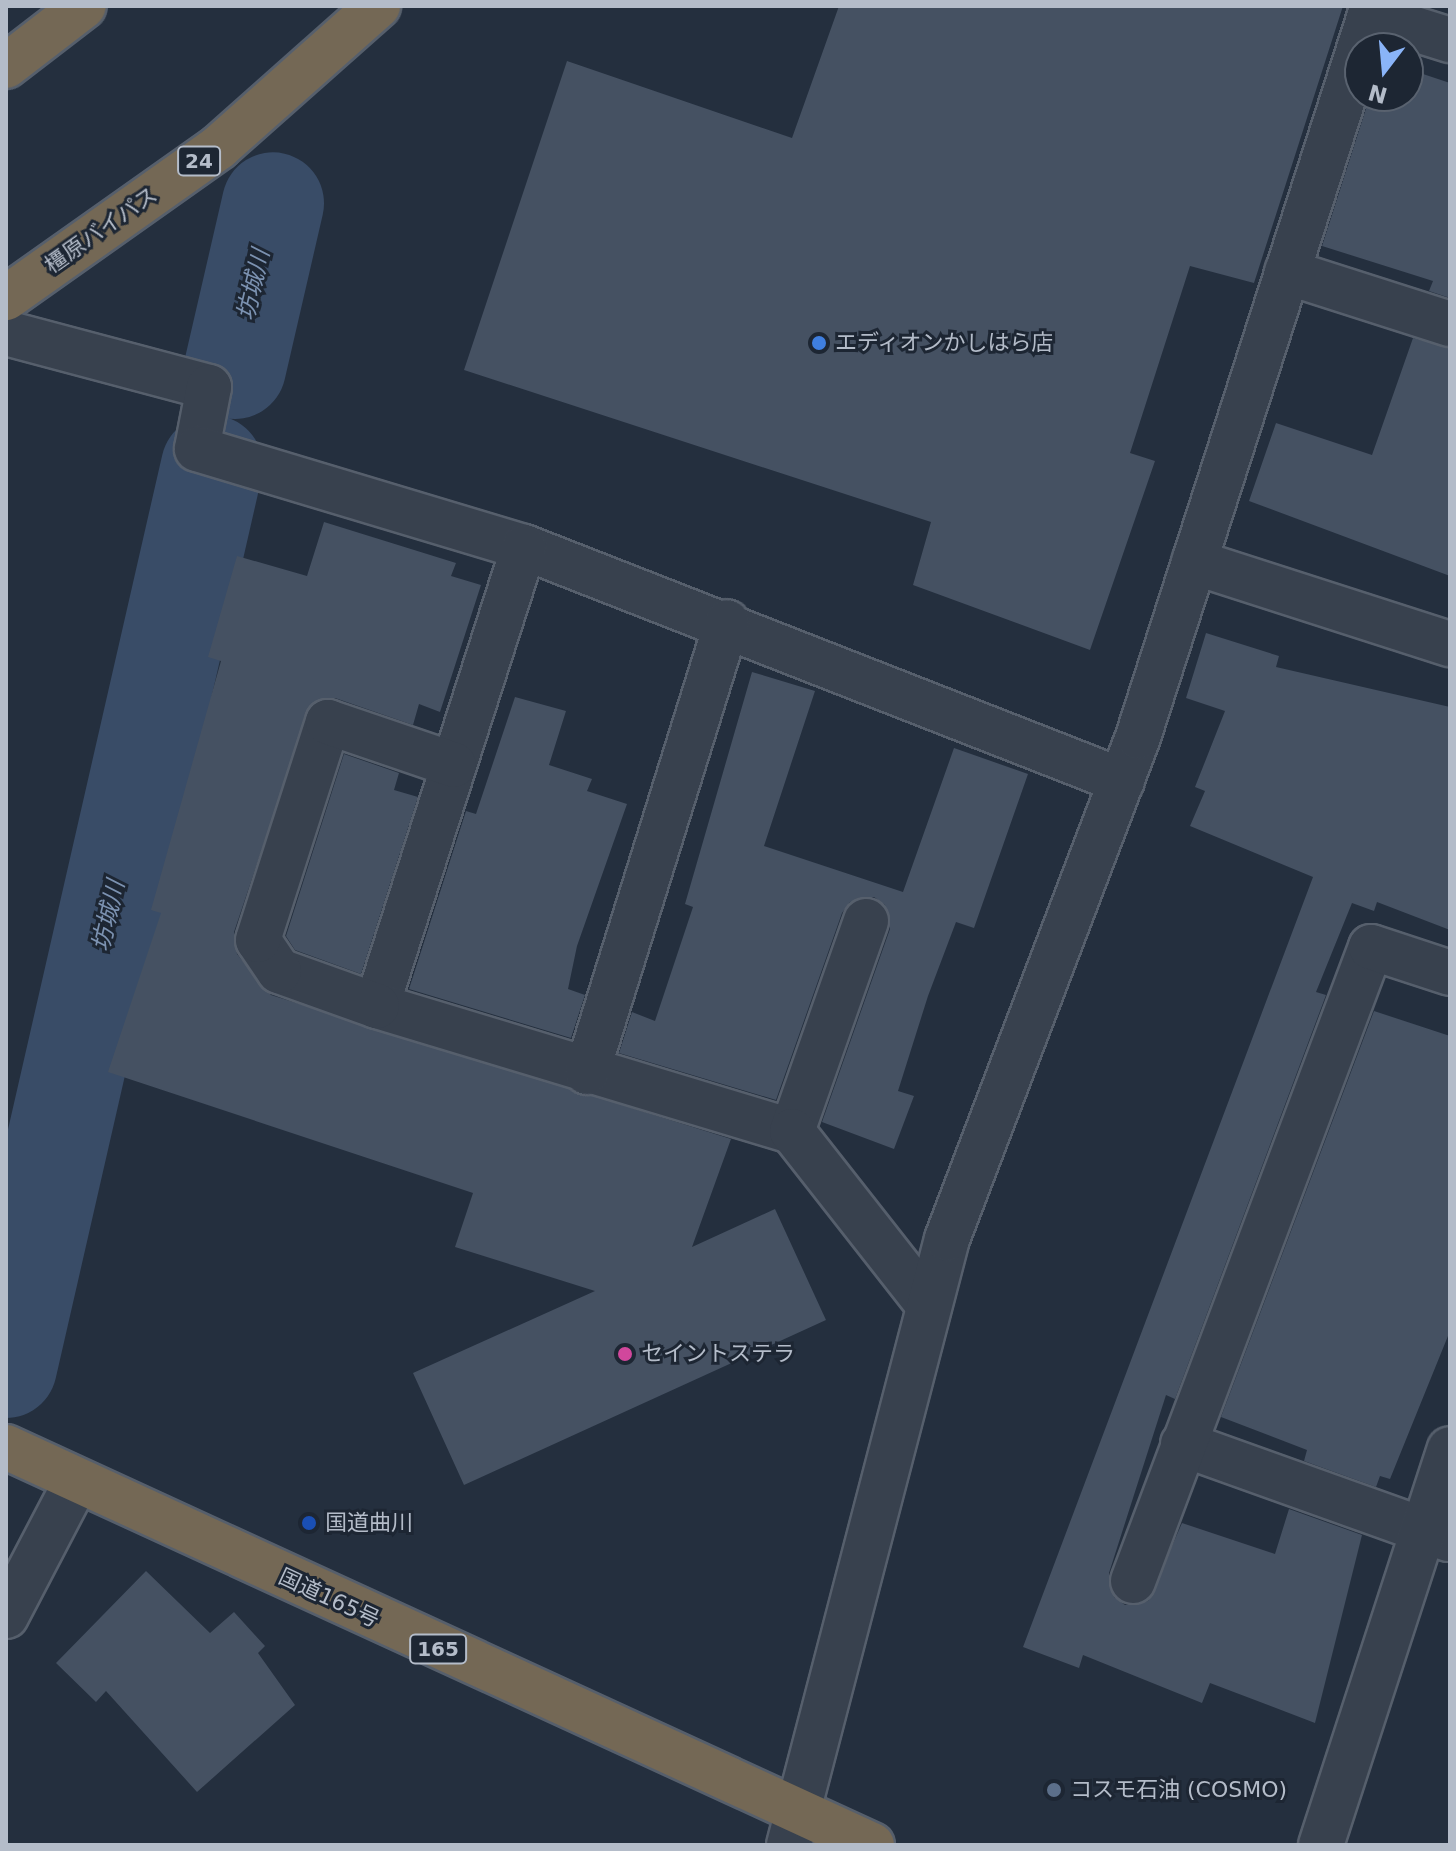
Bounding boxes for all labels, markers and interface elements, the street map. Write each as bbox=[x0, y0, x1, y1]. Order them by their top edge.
north arrow bbox=[1344, 32, 1424, 112]
text: N bbox=[1366, 79, 1390, 108]
road number: 24 bbox=[177, 145, 221, 177]
street label: 橿原バイパス bbox=[39, 181, 163, 279]
water label: 坊城川 bbox=[232, 247, 276, 323]
place label: エディオンかしはら店 bbox=[835, 330, 1055, 356]
marker: エディオンかしはら店 bbox=[810, 334, 828, 352]
water label: 坊城川 bbox=[87, 878, 131, 954]
place label: セイントステラ bbox=[641, 1341, 795, 1367]
marker: セイントステラ bbox=[616, 1345, 634, 1363]
place label: 国道曲川 bbox=[325, 1510, 413, 1536]
marker: 国道曲川 bbox=[300, 1514, 318, 1532]
street label: 国道165号 bbox=[274, 1563, 384, 1633]
road number: 165 bbox=[408, 1633, 468, 1665]
place label: コスモ石油 (COSMO) bbox=[1070, 1777, 1287, 1803]
marker: コスモ石油 (COSMO) bbox=[1045, 1781, 1063, 1799]

